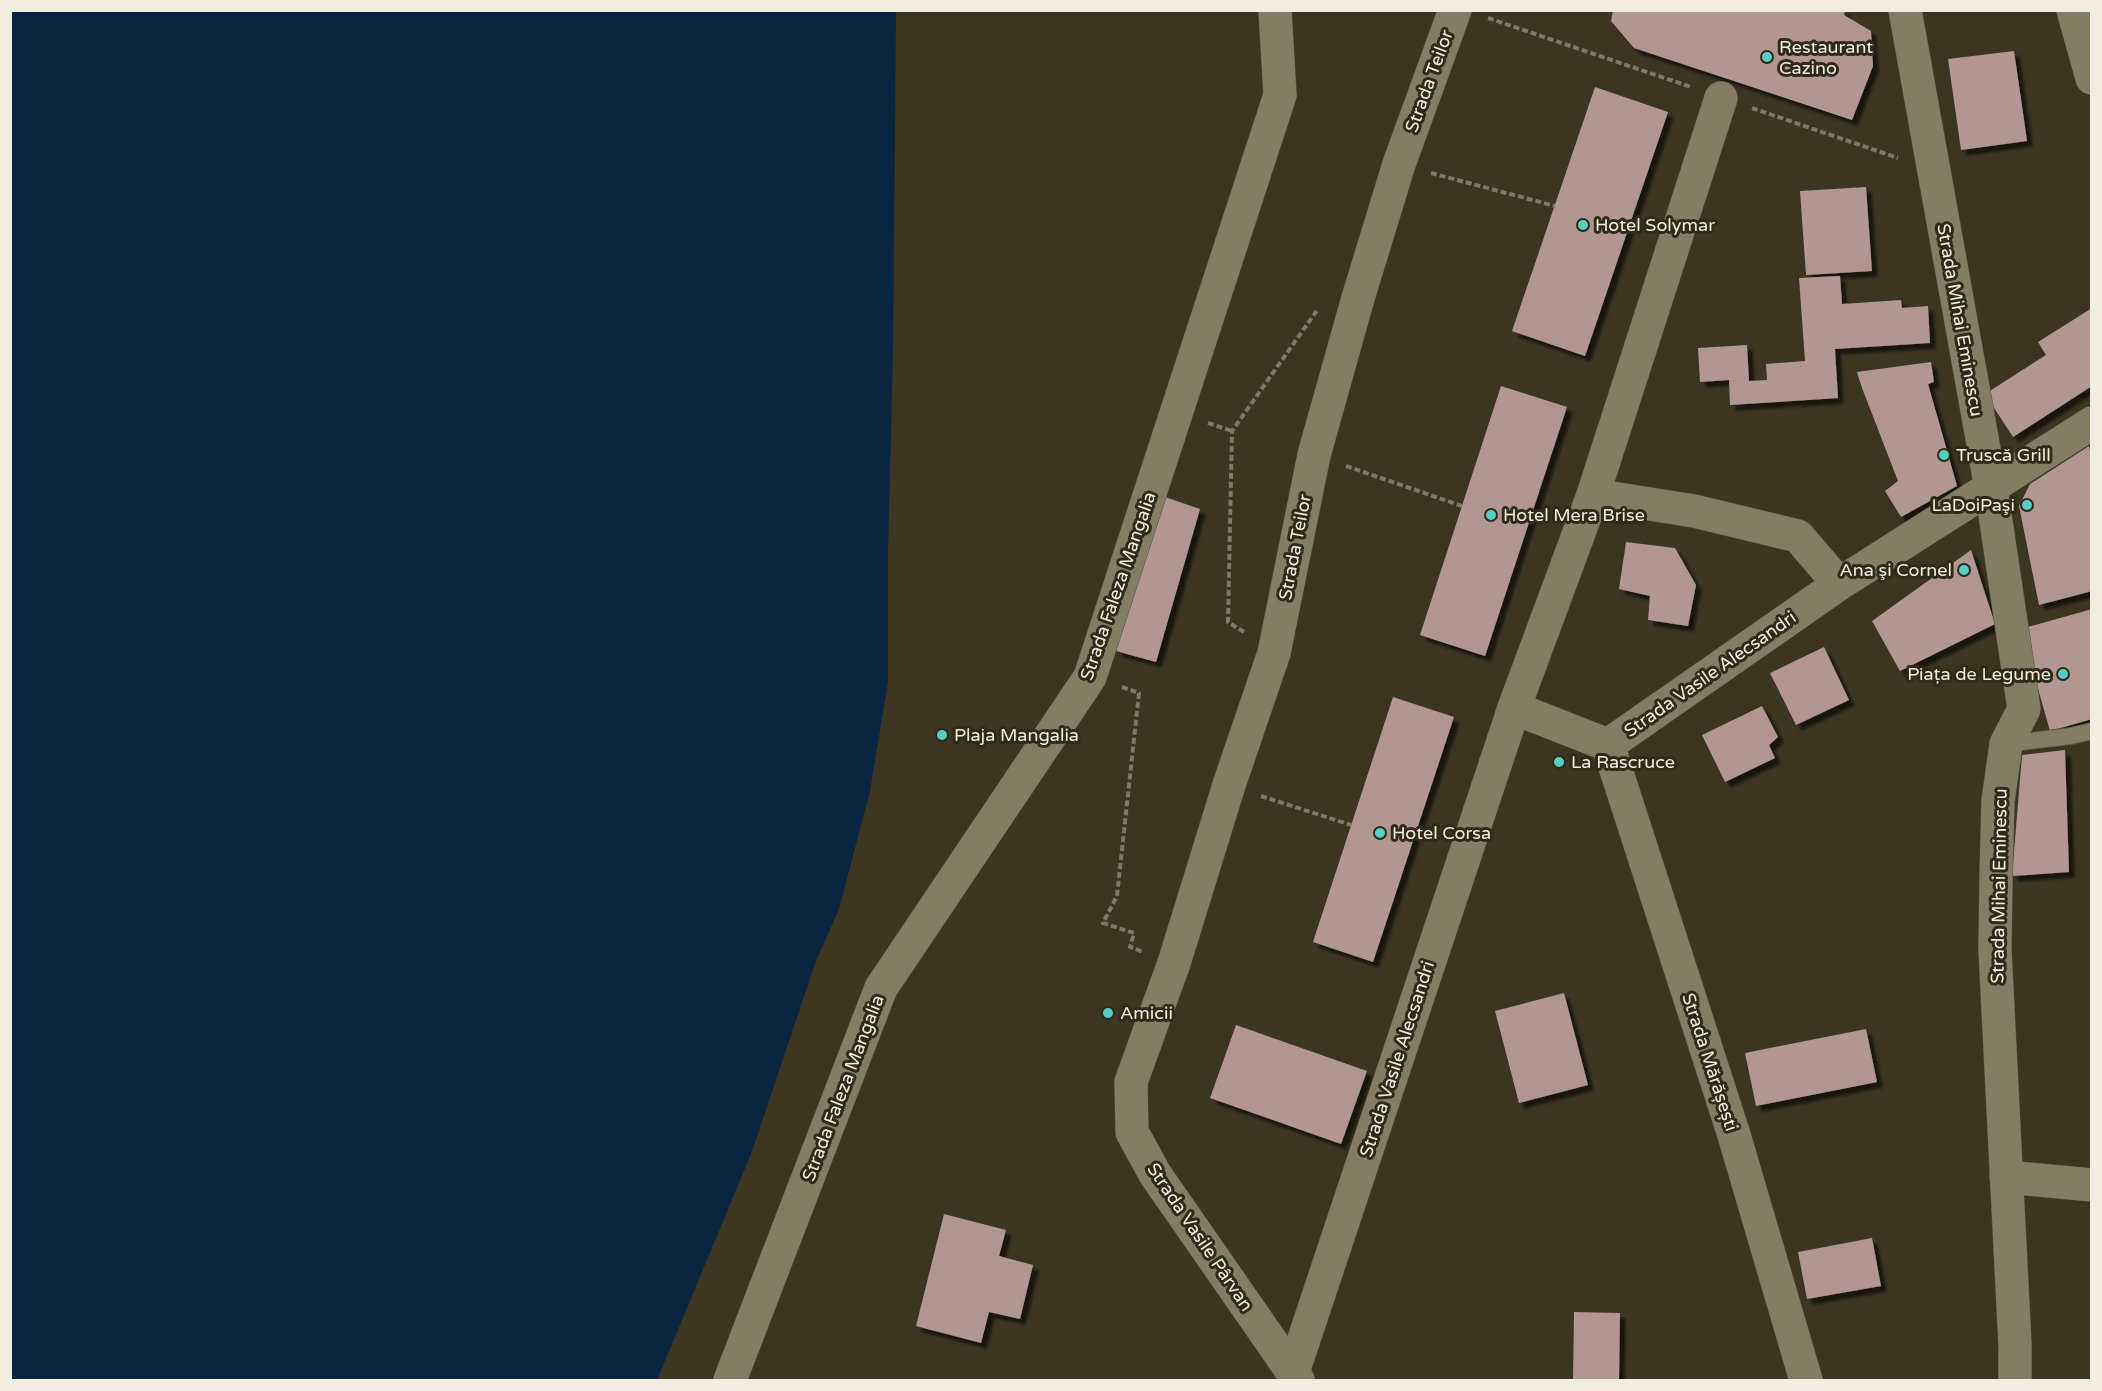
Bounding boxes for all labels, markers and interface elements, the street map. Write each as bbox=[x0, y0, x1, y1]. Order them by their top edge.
street label: Strada Teilor bbox=[1400, 27, 1458, 135]
place label: Restaurant Cazino bbox=[1779, 36, 1873, 79]
marker: Restaurant Cazino bbox=[1760, 50, 1774, 64]
place label: Hotel Solymar bbox=[1595, 214, 1715, 236]
marker: Hotel Solymar bbox=[1576, 218, 1590, 232]
street label: Strada Mihai Eminescu bbox=[1932, 222, 1988, 418]
place label: Truscă Grill bbox=[1956, 444, 2051, 466]
marker: Truscă Grill bbox=[1937, 448, 1951, 462]
street label: Strada Faleza Mangalia bbox=[1075, 489, 1161, 683]
street label: Strada Teilor bbox=[1274, 492, 1316, 602]
place label: LaDoiPaşi bbox=[1931, 494, 2015, 516]
marker: LaDoiPaşi bbox=[2020, 498, 2034, 512]
place label: Hotel Mera Brise bbox=[1503, 504, 1645, 526]
marker: Hotel Mera Brise bbox=[1484, 508, 1498, 522]
place label: Ana şi Cornel bbox=[1839, 559, 1952, 581]
marker: Ana şi Cornel bbox=[1957, 563, 1971, 577]
street label: Strada Vasile Alecsandri bbox=[1620, 606, 1800, 742]
place label: Piața de Legume bbox=[1907, 663, 2051, 685]
marker: Piața de Legume bbox=[2056, 667, 2070, 681]
place label: Plaja Mangalia bbox=[954, 724, 1079, 746]
marker: Plaja Mangalia bbox=[935, 728, 949, 742]
place label: La Rascruce bbox=[1571, 751, 1675, 773]
marker: La Rascruce bbox=[1552, 755, 1566, 769]
street label: Strada Mihai Eminescu bbox=[1986, 788, 2012, 984]
place label: Hotel Corsa bbox=[1392, 822, 1491, 844]
marker: Hotel Corsa bbox=[1373, 826, 1387, 840]
street label: Strada Vasile Alecsandri bbox=[1355, 958, 1439, 1160]
street label: Strada Mărășești bbox=[1677, 990, 1743, 1134]
street label: Strada Faleza Mangalia bbox=[797, 992, 889, 1184]
place label: Amicii bbox=[1120, 1002, 1173, 1024]
marker: Amicii bbox=[1101, 1006, 1115, 1020]
street label: Strada Vasile Pârvan bbox=[1142, 1159, 1258, 1315]

